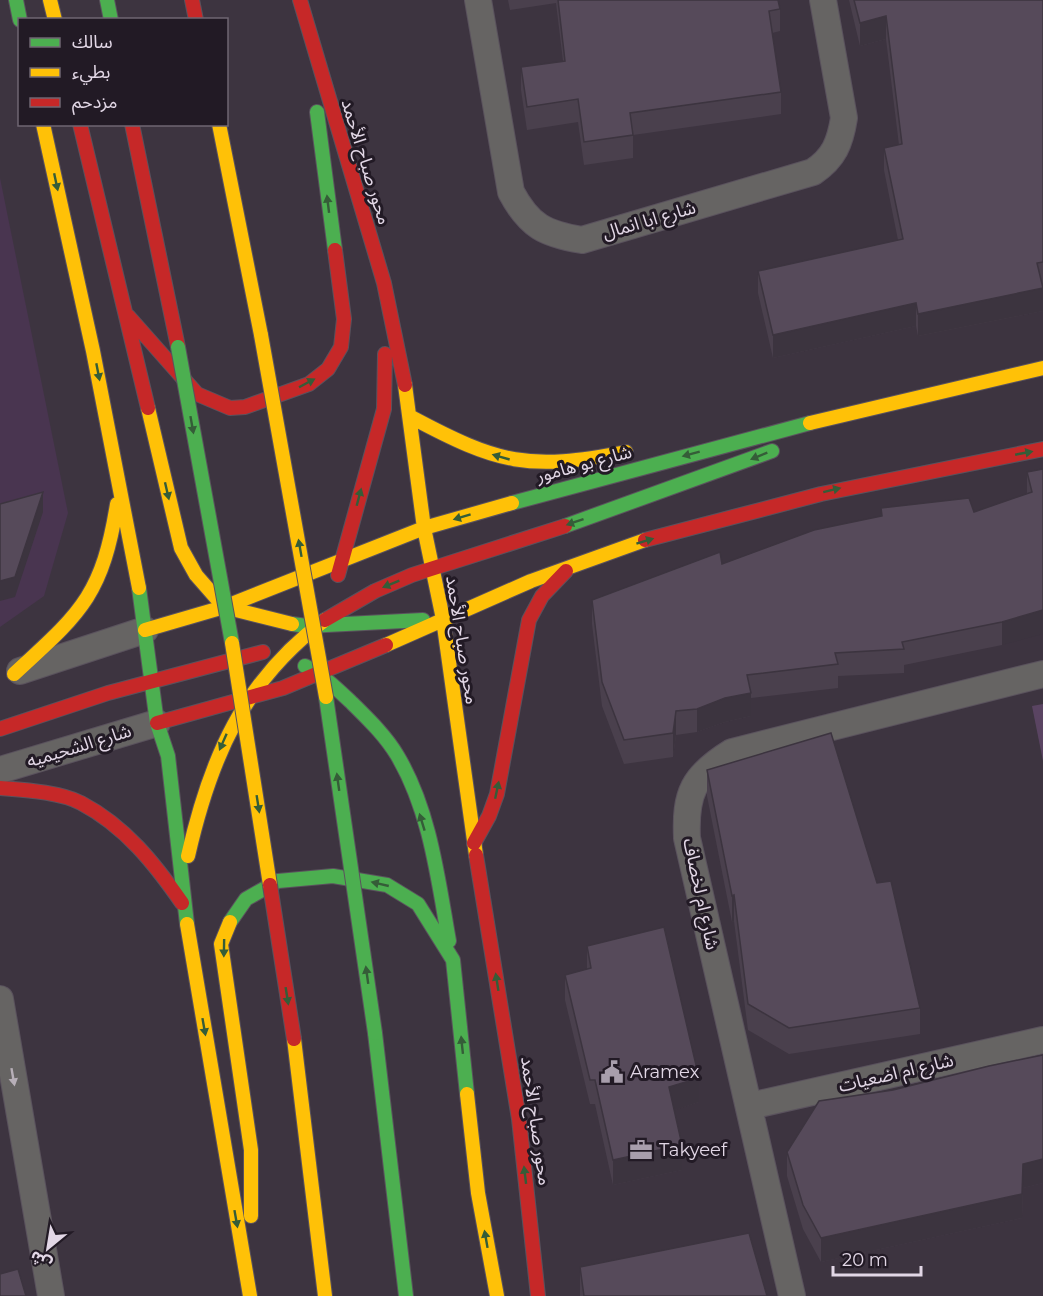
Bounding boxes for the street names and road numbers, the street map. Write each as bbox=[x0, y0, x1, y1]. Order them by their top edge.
street label: محور صباح الأحمد bbox=[335, 97, 396, 228]
street label: شارع ابا انمال bbox=[600, 196, 699, 247]
street label: شارع بو هامور bbox=[533, 441, 635, 490]
street label: محور صباح الأحمد bbox=[439, 574, 483, 706]
street label: شارع الشحيميه bbox=[24, 720, 135, 775]
street label: شارع ام لخصاف bbox=[675, 836, 724, 953]
street label: شارع ام اضعيات bbox=[836, 1049, 956, 1100]
street label: محور صباح الأحمد bbox=[514, 1055, 556, 1187]

